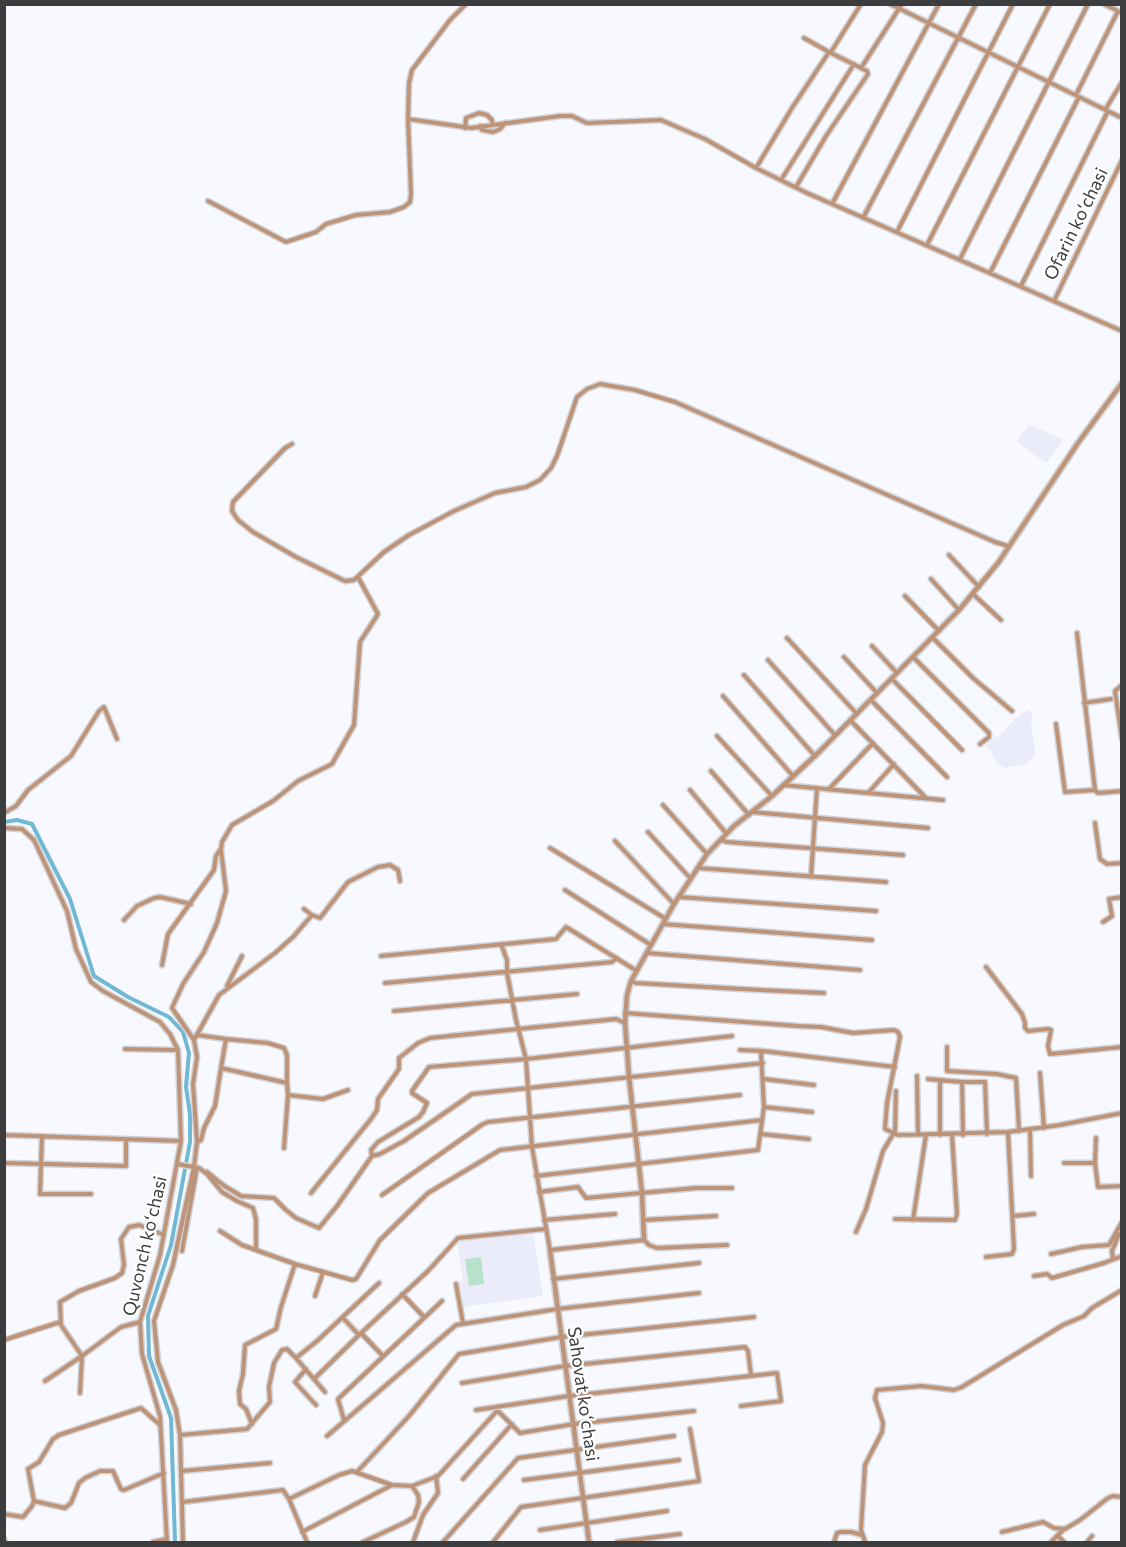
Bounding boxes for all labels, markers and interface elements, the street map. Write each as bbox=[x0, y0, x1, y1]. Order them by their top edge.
street label: Ofarin koʻchasi bbox=[1039, 164, 1113, 284]
street label: Quvonch koʻchasi bbox=[118, 1174, 172, 1318]
street label: Sahovat koʻchasi bbox=[563, 1325, 603, 1463]

